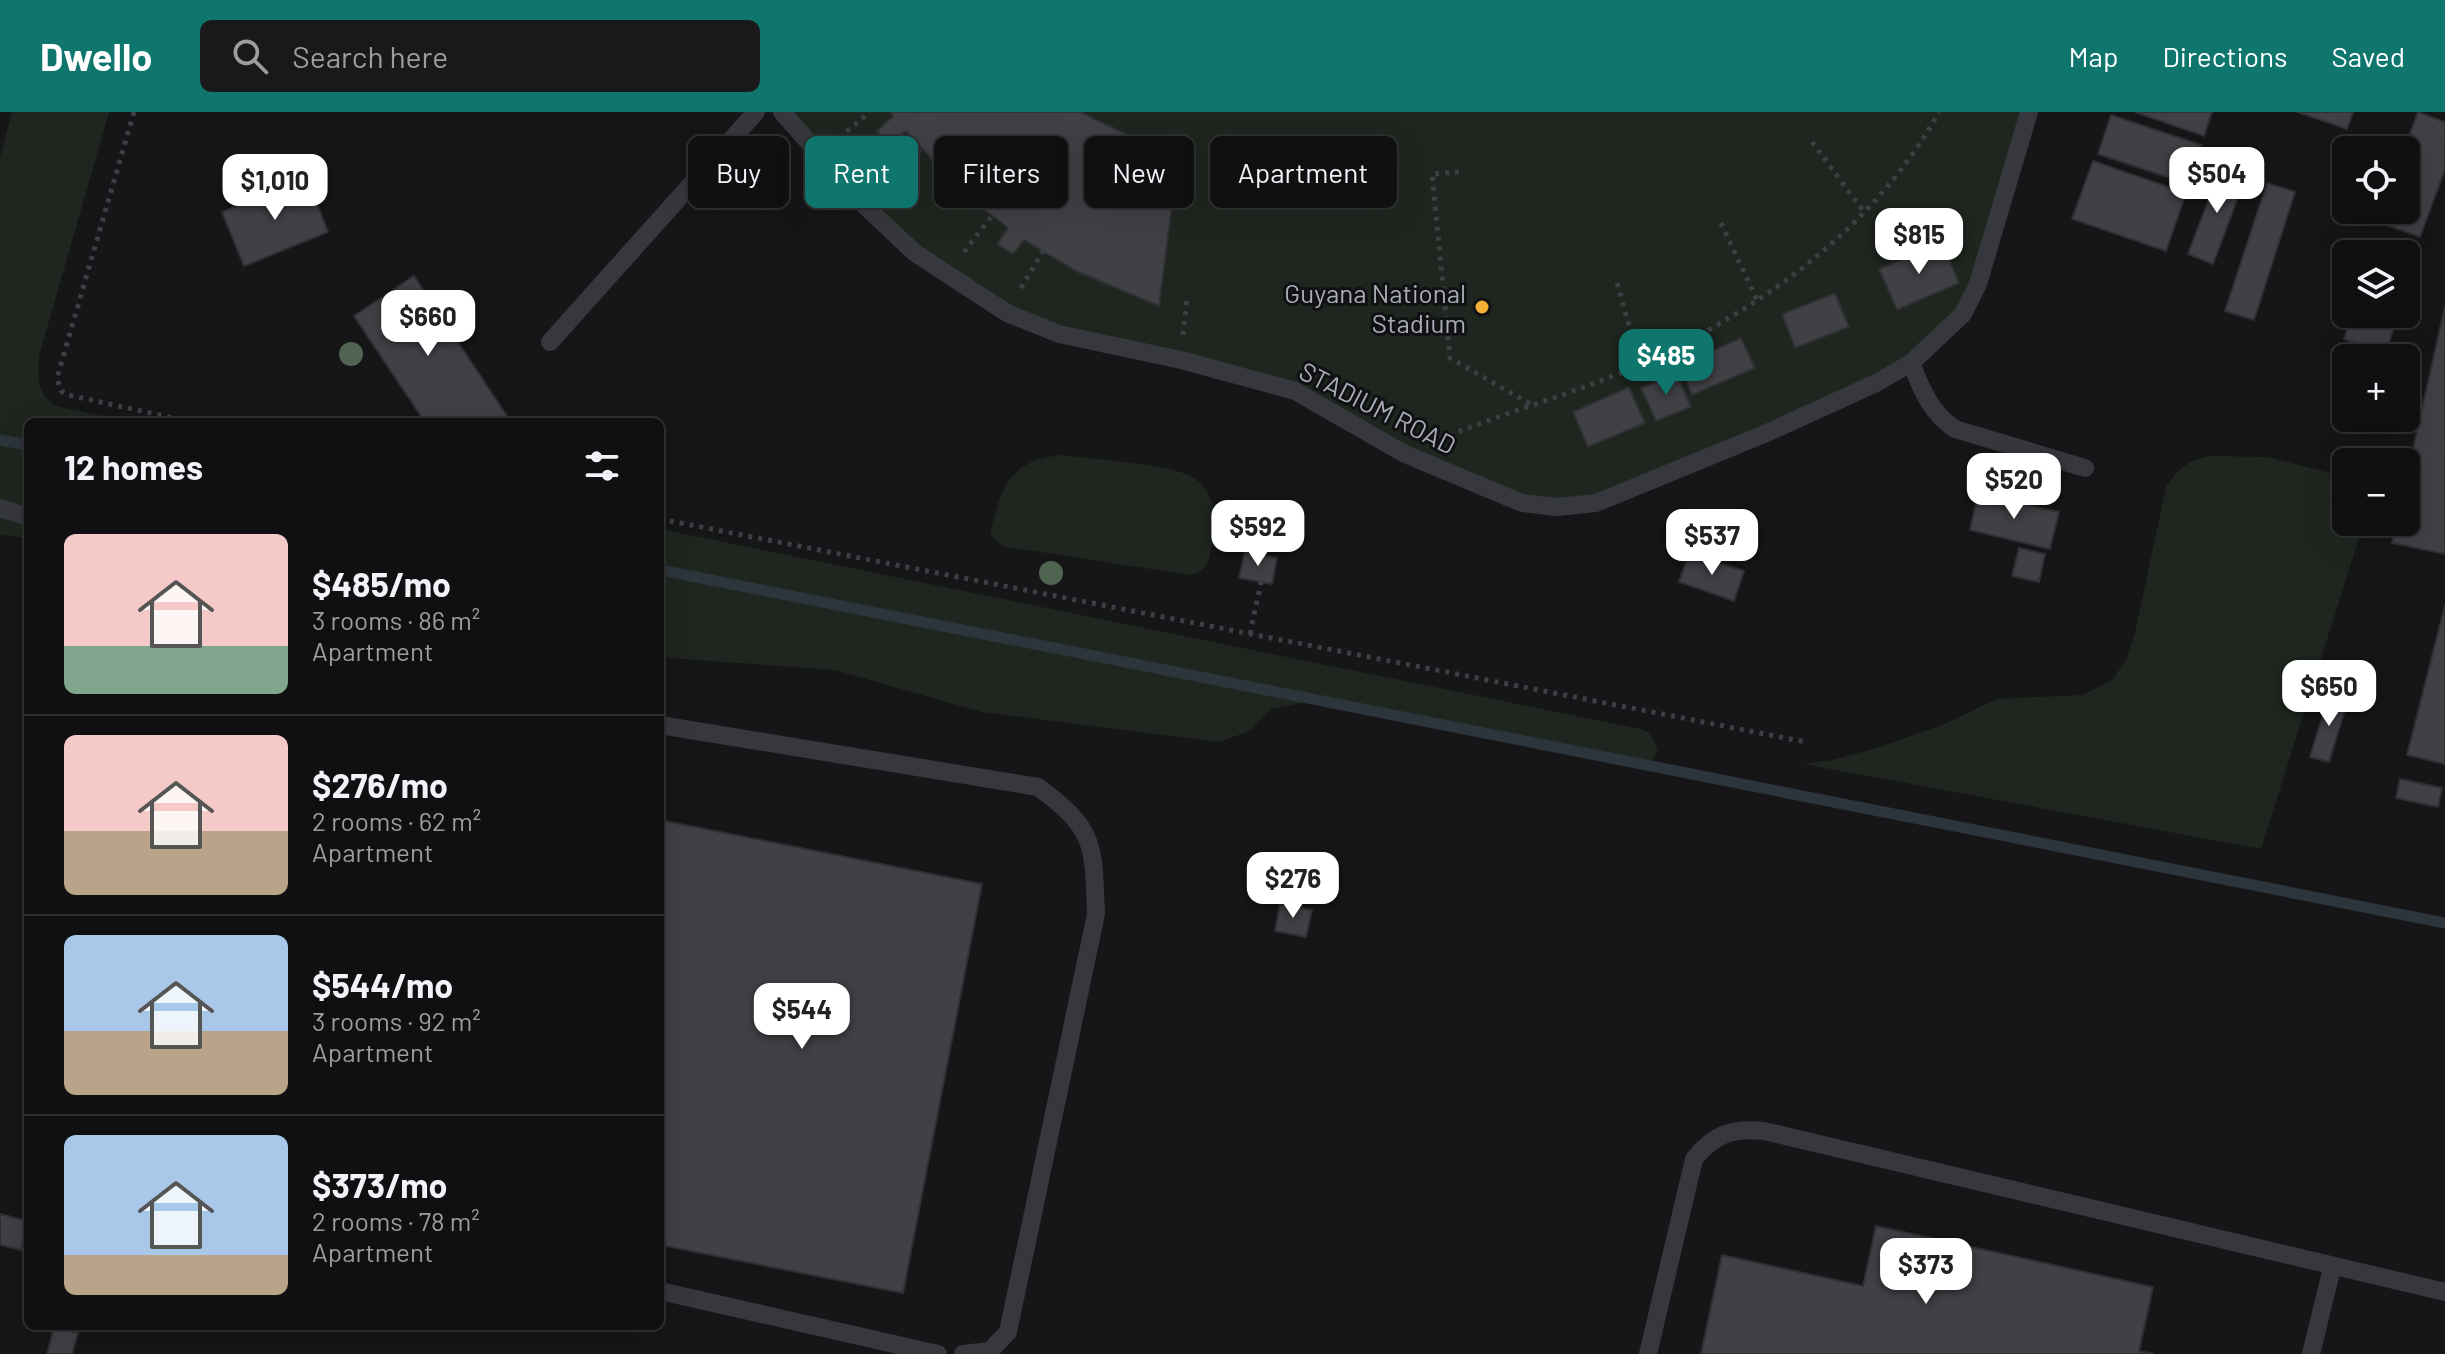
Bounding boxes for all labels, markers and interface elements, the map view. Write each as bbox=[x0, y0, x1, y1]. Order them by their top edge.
search box bbox=[200, 20, 760, 92]
text: Dwello bbox=[40, 33, 152, 79]
icon: search bbox=[228, 34, 272, 78]
text: Search here bbox=[292, 38, 448, 74]
text: Map bbox=[2069, 39, 2118, 73]
text: Directions bbox=[2162, 39, 2288, 73]
text: Saved bbox=[2332, 39, 2405, 73]
chip: Buy bbox=[688, 136, 789, 208]
chip: Rent bbox=[805, 136, 918, 208]
chip: Filters bbox=[934, 136, 1068, 208]
chip: New bbox=[1084, 136, 1194, 208]
chip: Apartment bbox=[1210, 136, 1397, 208]
map controls bbox=[2332, 136, 2420, 536]
button: locate bbox=[2332, 136, 2420, 224]
pin: $504 bbox=[2170, 147, 2264, 215]
pin: $1,010 bbox=[210, 154, 340, 222]
text: $504 bbox=[2187, 157, 2247, 188]
text: $1,010 bbox=[241, 164, 309, 195]
pin: $815 bbox=[1872, 208, 1966, 276]
text: $815 bbox=[1893, 218, 1945, 249]
button: layers bbox=[2332, 240, 2420, 328]
place label: Guyana National Stadium bbox=[1284, 277, 1466, 338]
pin: $660 bbox=[381, 290, 475, 358]
marker: Guyana National Stadium bbox=[1473, 298, 1491, 316]
text: $660 bbox=[399, 300, 457, 331]
pin: $485 bbox=[1619, 329, 1713, 397]
text: $485 bbox=[1637, 339, 1695, 370]
button: + bbox=[2332, 344, 2420, 432]
street label: STADIUM ROAD bbox=[1295, 354, 1461, 460]
icon: filters bbox=[580, 444, 624, 488]
text: 12 homes bbox=[64, 446, 203, 487]
button: − bbox=[2332, 448, 2420, 536]
pin: $520 bbox=[1967, 453, 2061, 521]
text: $520 bbox=[1985, 463, 2043, 494]
pin: $592 bbox=[1211, 500, 1305, 568]
pin: $537 bbox=[1665, 509, 1759, 577]
text: $592 bbox=[1229, 510, 1287, 541]
text: $537 bbox=[1684, 519, 1740, 550]
text: $485/mo bbox=[312, 563, 451, 604]
icon: home bbox=[128, 566, 224, 662]
text: 3 rooms · 86 m² bbox=[312, 604, 480, 635]
text: Apartment bbox=[312, 635, 433, 666]
pin: $650 bbox=[2282, 660, 2376, 728]
text: $650 bbox=[2300, 670, 2358, 701]
text: $276/mo bbox=[312, 764, 448, 805]
icon: home bbox=[128, 767, 224, 863]
text: 2 rooms · 62 m² bbox=[312, 805, 481, 836]
text: Apartment bbox=[312, 836, 433, 867]
pin: $276 bbox=[1246, 852, 1340, 920]
text: $276 bbox=[1265, 862, 1321, 893]
text: $544/mo bbox=[312, 964, 453, 1005]
icon: home bbox=[128, 967, 224, 1063]
pin: $544 bbox=[755, 983, 849, 1051]
text: $544 bbox=[772, 993, 832, 1024]
text: 3 rooms · 92 m² bbox=[312, 1005, 481, 1036]
text: Apartment bbox=[312, 1036, 433, 1067]
text: $373/mo bbox=[312, 1164, 447, 1205]
icon: home bbox=[128, 1167, 224, 1263]
text: 2 rooms · 78 m² bbox=[312, 1205, 480, 1236]
text: Apartment bbox=[312, 1236, 433, 1267]
pin: $373 bbox=[1879, 1238, 1973, 1306]
text: $373 bbox=[1898, 1248, 1954, 1279]

